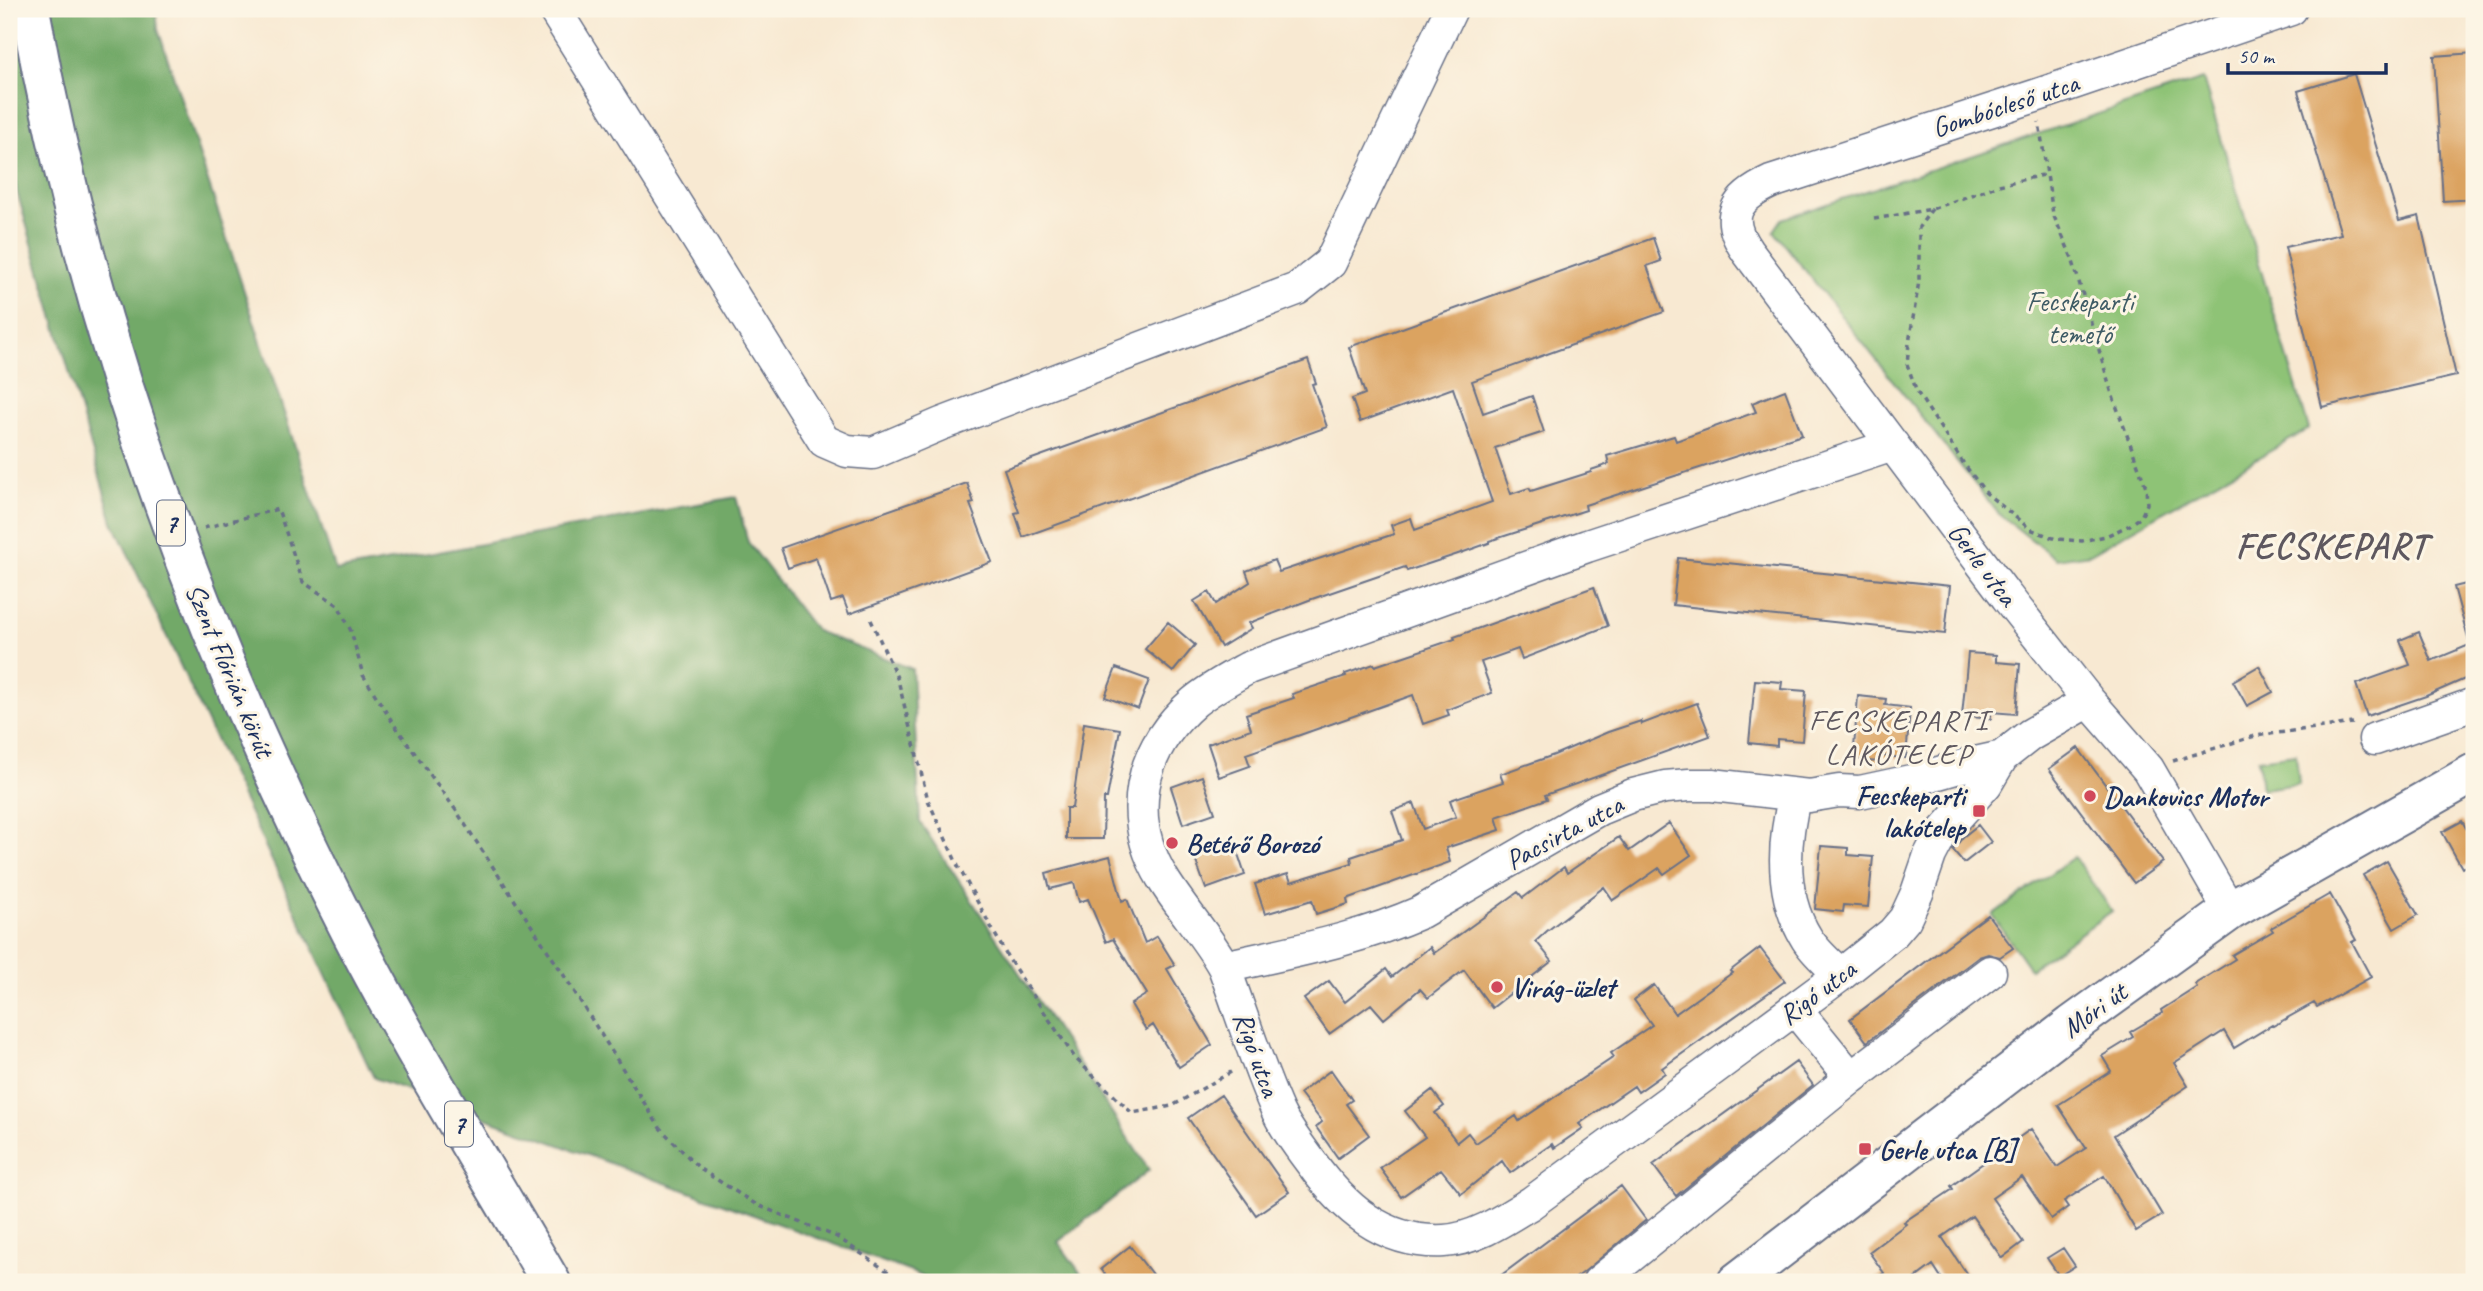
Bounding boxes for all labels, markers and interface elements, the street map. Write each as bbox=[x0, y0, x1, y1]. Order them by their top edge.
scale bar bbox=[2228, 32, 2385, 76]
text: 50 m bbox=[2238, 43, 2276, 69]
street label: Gombócleső utca bbox=[1927, 64, 2084, 145]
park label: Fecskeparti temető bbox=[2027, 284, 2137, 351]
road number: 7 bbox=[157, 500, 185, 545]
street label: Gerle utca bbox=[1940, 515, 2027, 614]
district label: FECSKEPART bbox=[2236, 524, 2434, 569]
street label: Szent Flórián körút bbox=[178, 578, 283, 765]
district label: FECSKEPARTI LAKÓTELEP bbox=[1809, 701, 1994, 773]
place label: Fecskeparti lakótelep bbox=[1856, 778, 1969, 845]
place label: Dankovics Motor bbox=[2104, 779, 2271, 814]
street label: Pacsirta utca bbox=[1499, 786, 1630, 877]
marker: Dankovics Motor bbox=[2082, 788, 2098, 804]
marker: Fecskeparti lakótelep bbox=[1971, 803, 1987, 819]
place label: Betérő Borozó bbox=[1186, 826, 1323, 861]
marker: Betérő Borozó bbox=[1164, 835, 1180, 851]
street label: Rigó utca bbox=[1772, 951, 1864, 1032]
place label: Virág-üzlet bbox=[1511, 970, 1619, 1005]
street label: Móri út bbox=[2055, 973, 2136, 1045]
marker: Virág-üzlet bbox=[1489, 979, 1505, 995]
street label: Rigó utca bbox=[1226, 1007, 1289, 1103]
road number: 7 bbox=[445, 1102, 473, 1147]
place label: Gerle utca [B] bbox=[1879, 1132, 2020, 1167]
marker: Gerle utca [B] bbox=[1857, 1141, 1873, 1157]

